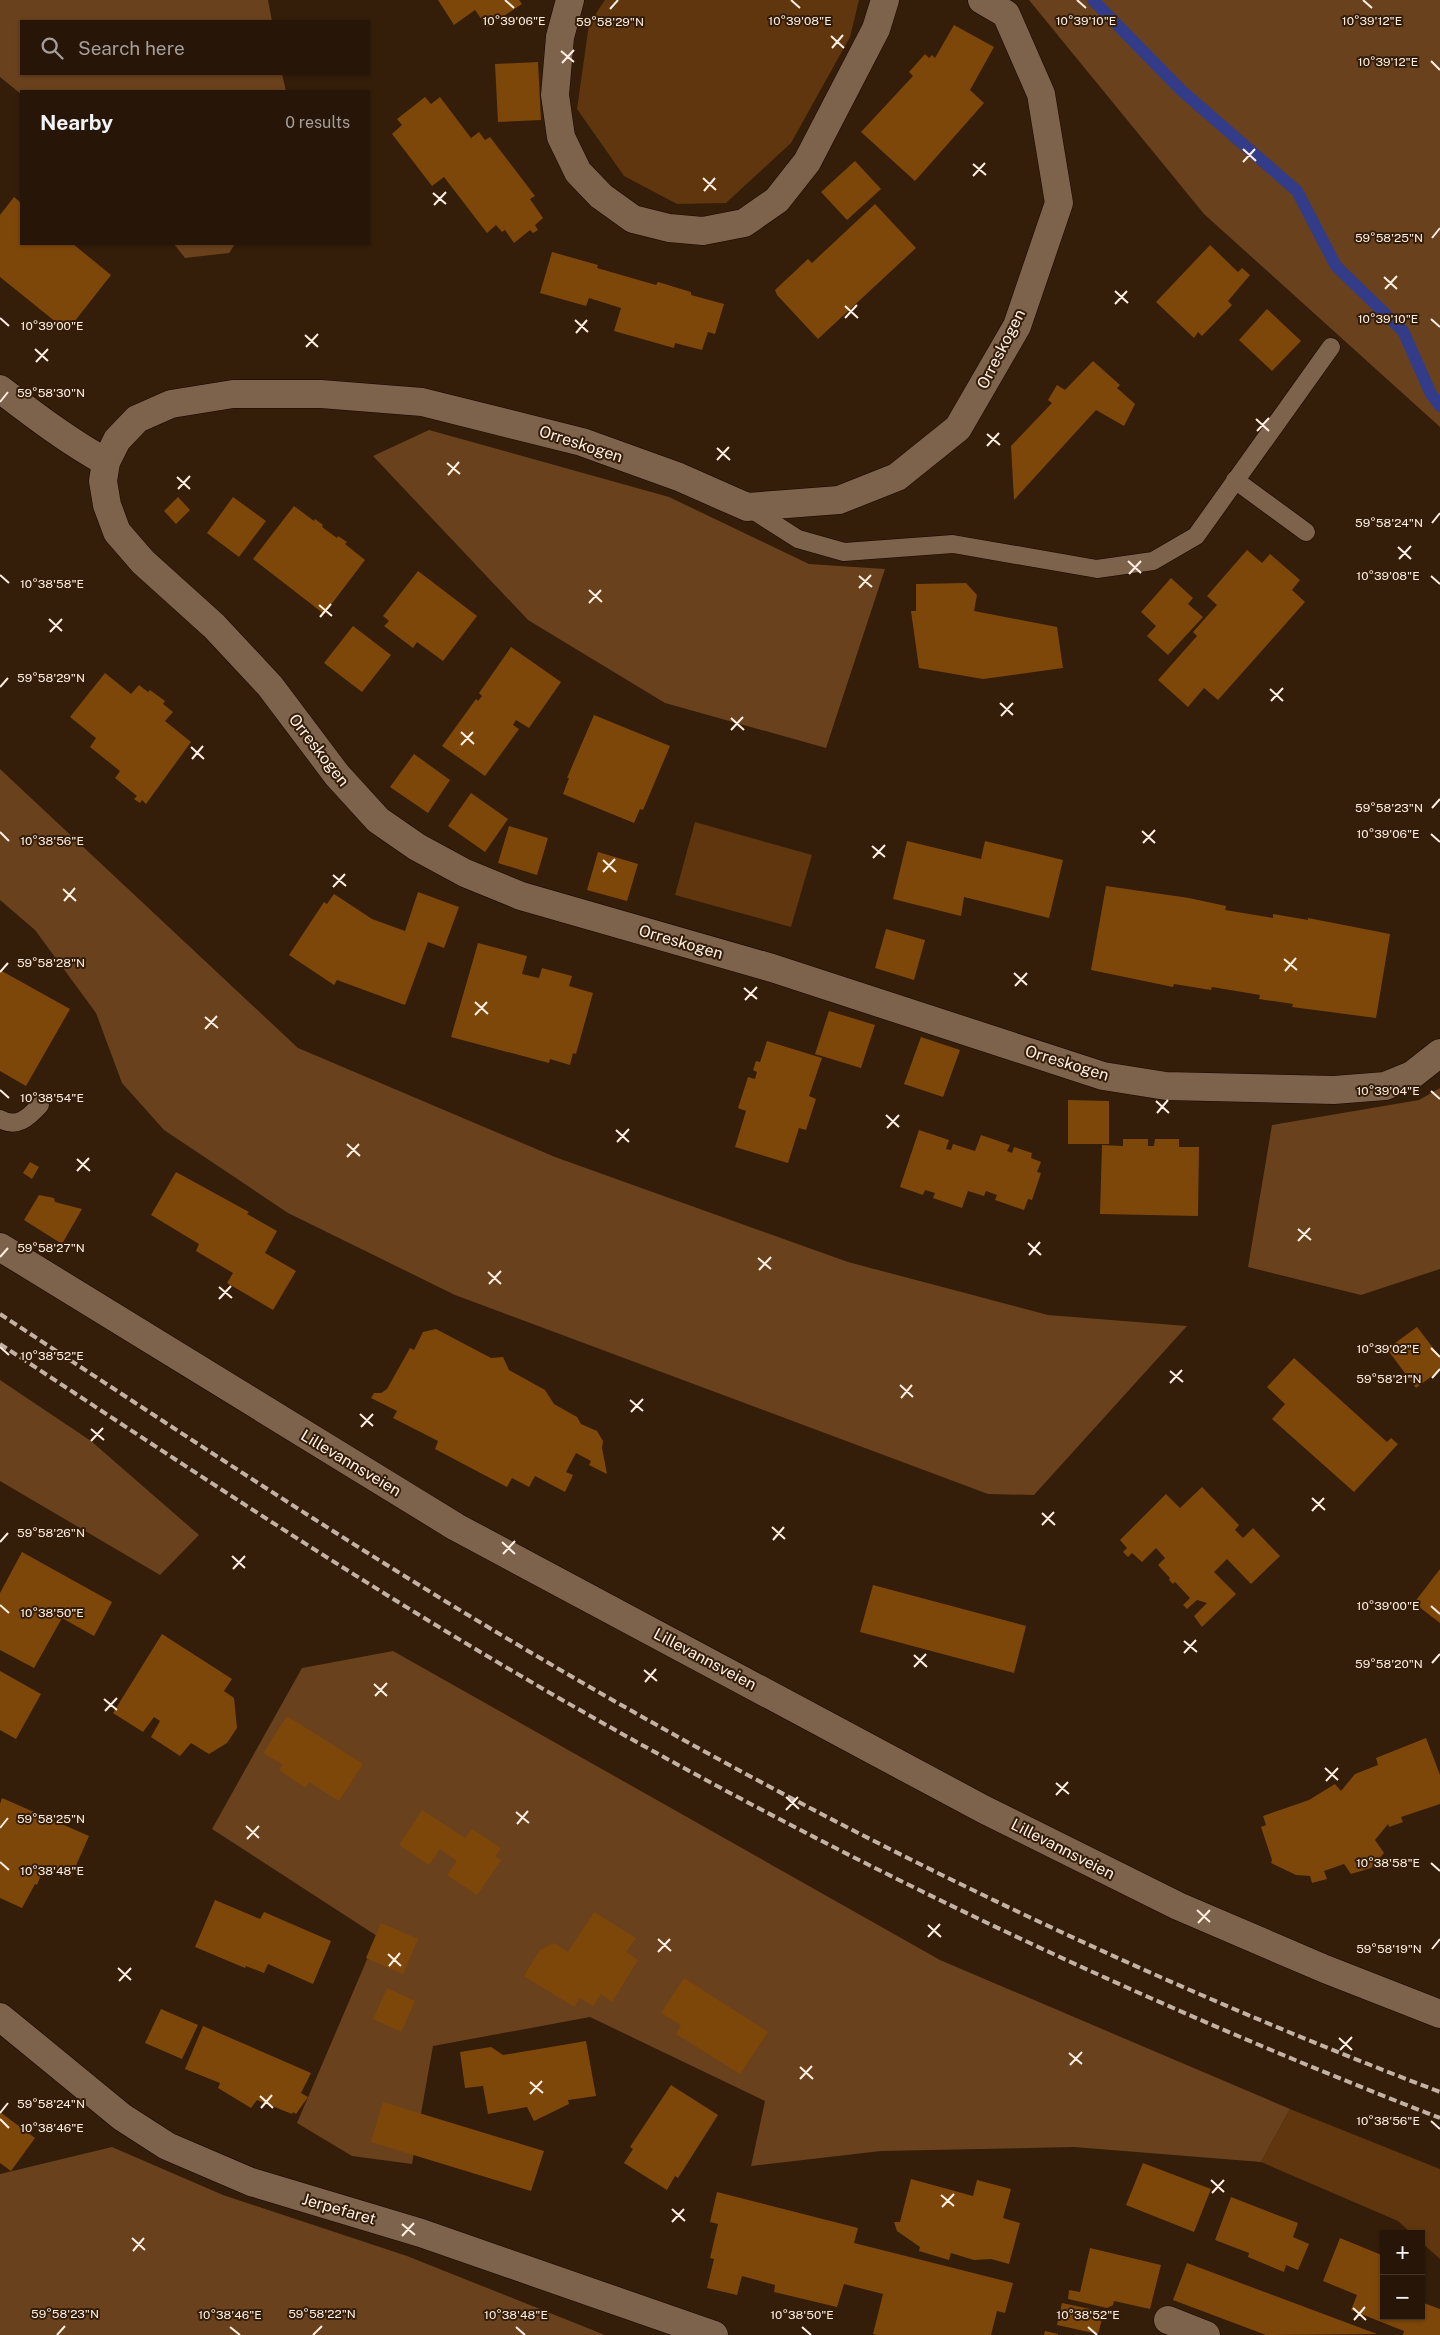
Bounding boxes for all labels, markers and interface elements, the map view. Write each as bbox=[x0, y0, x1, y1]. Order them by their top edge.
text: 10°39'06"E bbox=[482, 14, 546, 28]
text: 10°39'08"E bbox=[768, 14, 832, 28]
text: 10°39'10"E bbox=[1056, 14, 1116, 28]
text: 10°39'12"E bbox=[1342, 14, 1402, 28]
text: 59°58'29"N bbox=[576, 15, 644, 29]
search box bbox=[20, 20, 370, 75]
icon: search bbox=[38, 34, 66, 62]
text: Search here bbox=[78, 37, 185, 59]
text: 10°39'12"E bbox=[1358, 55, 1418, 69]
text: Nearby bbox=[40, 110, 113, 135]
text: 0 results bbox=[285, 113, 350, 132]
text: 59°58'25"N bbox=[1355, 231, 1423, 245]
street label: Orreskogen bbox=[973, 306, 1029, 392]
text: 10°39'10"E bbox=[1358, 312, 1418, 326]
text: 10°39'00"E bbox=[21, 319, 83, 333]
text: 59°58'30"N bbox=[17, 386, 85, 400]
street label: Orreskogen bbox=[537, 422, 625, 466]
text: 59°58'24"N bbox=[1355, 516, 1423, 530]
text: 10°39'08"E bbox=[1356, 569, 1420, 583]
text: 10°38'58"E bbox=[20, 577, 84, 591]
text: 59°58'29"N bbox=[17, 671, 85, 685]
street label: Orreskogen bbox=[285, 710, 353, 790]
text: 59°58'23"N bbox=[1355, 801, 1423, 815]
text: 10°39'06"E bbox=[1356, 827, 1420, 841]
text: 10°38'56"E bbox=[20, 834, 84, 848]
street label: Orreskogen bbox=[637, 921, 725, 963]
text: 59°58'28"N bbox=[17, 956, 85, 970]
street label: Orreskogen bbox=[1023, 1041, 1111, 1085]
text: 10°39'04"E bbox=[1356, 1084, 1420, 1098]
text: 10°38'54"E bbox=[20, 1091, 84, 1105]
text: 59°58'27"N bbox=[17, 1241, 85, 1255]
text: 10°39'02"E bbox=[1357, 1342, 1419, 1356]
text: 10°38'52"E bbox=[20, 1349, 84, 1363]
text: 59°58'21"N bbox=[1356, 1372, 1422, 1386]
street label: Lillevannsveien bbox=[297, 1426, 405, 1500]
text: 59°58'26"N bbox=[17, 1526, 85, 1540]
text: 10°39'00"E bbox=[1357, 1599, 1419, 1613]
text: 10°38'50"E bbox=[20, 1606, 84, 1620]
street label: Lillevannsveien bbox=[650, 1624, 760, 1694]
text: 59°58'20"N bbox=[1355, 1657, 1423, 1671]
text: 59°58'25"N bbox=[17, 1812, 85, 1826]
street label: Lillevannsveien bbox=[1008, 1815, 1118, 1883]
text: 10°38'58"E bbox=[1356, 1856, 1420, 1870]
text: 10°38'48"E bbox=[20, 1864, 84, 1878]
text: 59°58'19"N bbox=[1356, 1942, 1422, 1956]
text: 59°58'24"N bbox=[17, 2097, 85, 2111]
text: 10°38'56"E bbox=[1356, 2114, 1420, 2128]
text: 10°38'46"E bbox=[20, 2121, 84, 2135]
street label: Jerpefaret bbox=[300, 2189, 378, 2229]
map controls bbox=[1380, 2230, 1425, 2320]
button: + bbox=[1380, 2230, 1425, 2275]
button: − bbox=[1380, 2275, 1425, 2320]
text: 59°58'23"N bbox=[31, 2307, 99, 2321]
text: 59°58'22"N bbox=[288, 2307, 356, 2321]
text: 10°38'46"E bbox=[198, 2308, 262, 2322]
text: 10°38'48"E bbox=[484, 2308, 548, 2322]
text: 10°38'50"E bbox=[770, 2308, 834, 2322]
text: 10°38'52"E bbox=[1056, 2308, 1120, 2322]

